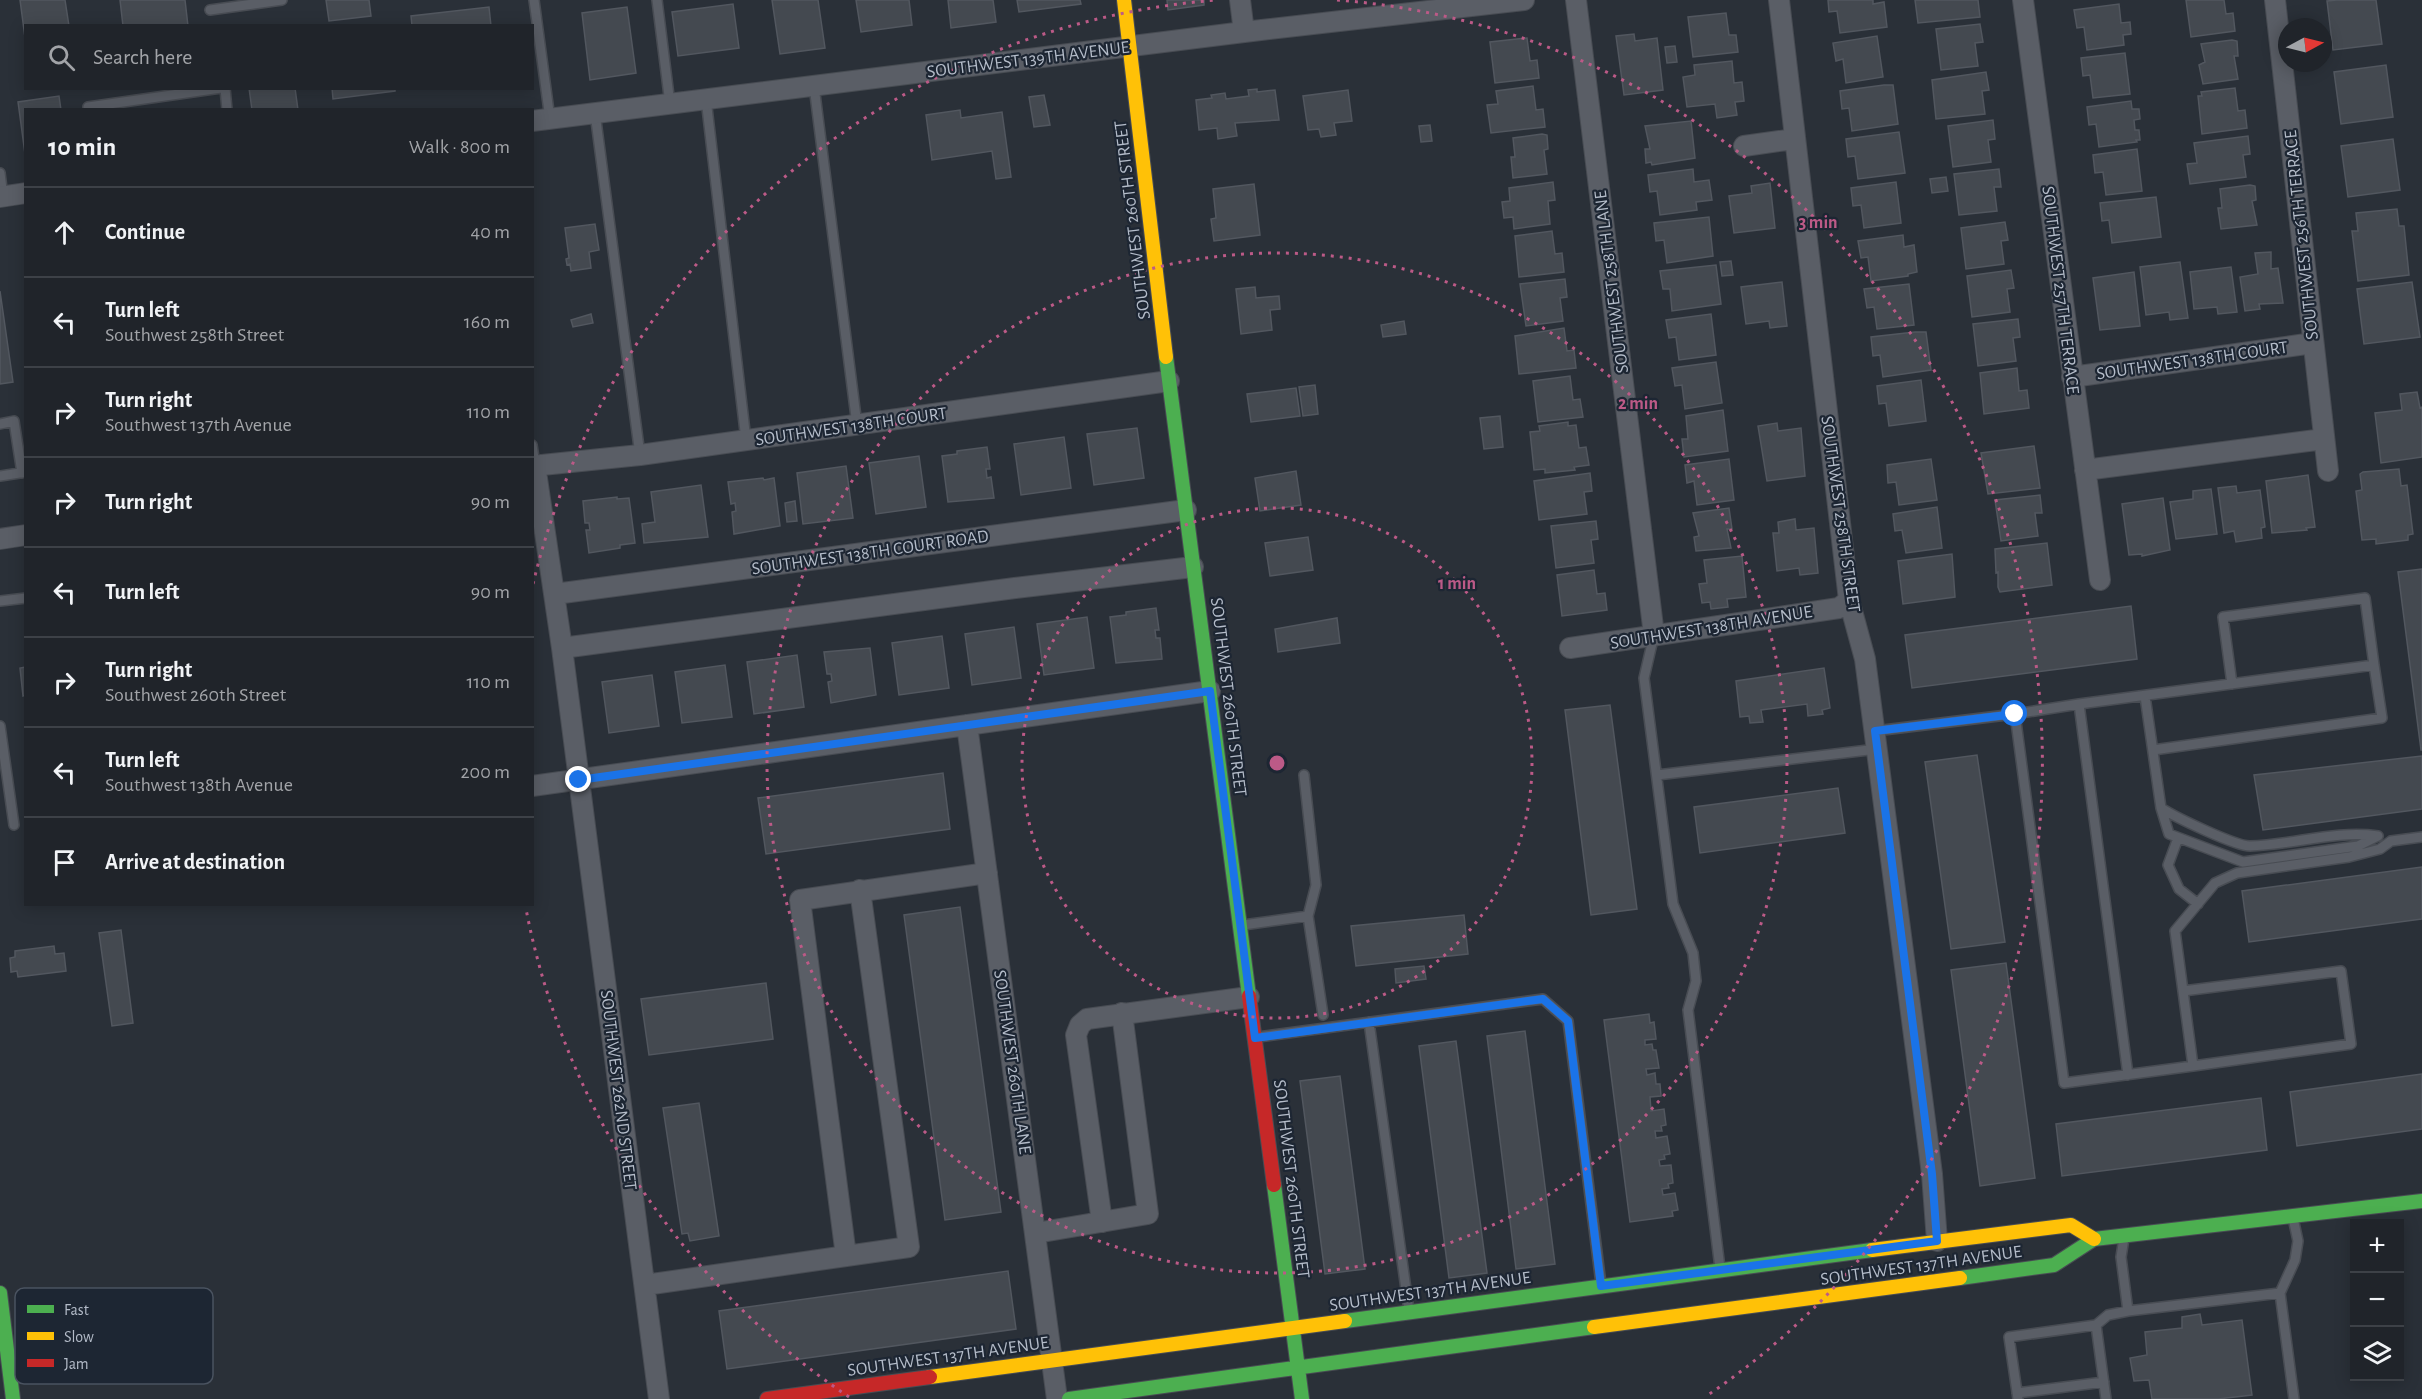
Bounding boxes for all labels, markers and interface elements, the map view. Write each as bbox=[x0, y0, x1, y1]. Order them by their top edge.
north arrow bbox=[2278, 18, 2332, 72]
search box bbox=[24, 24, 534, 90]
street label: SOUTHWEST 139TH AVENUE bbox=[926, 39, 1131, 81]
icon: search bbox=[45, 41, 78, 74]
text: Search here bbox=[93, 46, 192, 68]
street label: SOUTHWEST 260TH STREET bbox=[1112, 119, 1154, 320]
street label: SOUTHWEST 256TH TERRACE bbox=[2282, 129, 2322, 341]
text: 10 min bbox=[48, 134, 116, 160]
text: Walk · 800 m bbox=[409, 137, 510, 157]
street label: SOUTHWEST 257TH TERRACE bbox=[2038, 185, 2082, 396]
street label: SOUTHWEST 258TH LANE bbox=[1592, 189, 1632, 374]
text: 3 min bbox=[1798, 214, 1838, 232]
icon: ahead bbox=[48, 216, 81, 249]
text: Continue bbox=[105, 221, 185, 243]
text: 40 m bbox=[471, 222, 510, 242]
text: Turn left bbox=[105, 299, 179, 321]
icon: left bbox=[48, 306, 81, 339]
text: 160 m bbox=[464, 312, 510, 332]
text: Southwest 258th Street bbox=[105, 325, 284, 345]
street label: SOUTHWEST 138TH COURT bbox=[2095, 339, 2289, 383]
text: Turn right bbox=[105, 389, 192, 411]
text: 2 min bbox=[1618, 395, 1658, 413]
icon: right bbox=[48, 396, 81, 429]
text: 110 m bbox=[466, 402, 510, 422]
street label: SOUTHWEST 138TH COURT bbox=[754, 405, 948, 449]
text: Southwest 137th Avenue bbox=[105, 415, 292, 435]
street label: SOUTHWEST 258TH STREET bbox=[1817, 415, 1863, 614]
icon: right bbox=[48, 486, 81, 519]
text: Turn right bbox=[105, 491, 192, 513]
text: 90 m bbox=[471, 492, 510, 512]
street label: SOUTHWEST 138TH COURT ROAD bbox=[750, 527, 990, 579]
text: 1 min bbox=[1438, 575, 1476, 593]
icon: left bbox=[48, 576, 81, 609]
text: Turn left bbox=[105, 581, 179, 603]
text: 90 m bbox=[471, 582, 510, 602]
street label: SOUTHWEST 260TH STREET bbox=[1207, 597, 1249, 798]
street label: SOUTHWEST 138TH AVENUE bbox=[1609, 603, 1814, 653]
text: Turn right bbox=[105, 659, 192, 681]
icon: right bbox=[48, 666, 81, 699]
text: 110 m bbox=[466, 672, 510, 692]
text: Southwest 260th Street bbox=[105, 685, 286, 705]
route start bbox=[2001, 700, 2027, 726]
text: Turn left bbox=[105, 749, 179, 771]
centre of rings bbox=[1267, 753, 1287, 773]
icon: left bbox=[48, 756, 81, 789]
text: 200 m bbox=[460, 762, 510, 782]
route end bbox=[565, 766, 591, 792]
text: Southwest 138th Avenue bbox=[105, 775, 293, 795]
icon: arrive bbox=[48, 846, 81, 879]
text: Arrive at destination bbox=[105, 851, 285, 873]
street label: SOUTHWEST 260TH LANE bbox=[990, 969, 1034, 1156]
street label: SOUTHWEST 262ND STREET bbox=[597, 989, 639, 1191]
street label: SOUTHWEST 260TH STREET bbox=[1270, 1079, 1312, 1280]
map controls bbox=[2350, 1219, 2404, 1381]
button: + bbox=[2350, 1219, 2404, 1273]
street label: SOUTHWEST 137TH AVENUE bbox=[1819, 1243, 2023, 1289]
street label: SOUTHWEST 137TH AVENUE bbox=[1328, 1269, 1532, 1315]
button: − bbox=[2350, 1273, 2404, 1327]
legend bbox=[15, 1288, 213, 1384]
text: Fast bbox=[64, 1302, 89, 1318]
button: layers bbox=[2350, 1327, 2404, 1381]
text: Slow bbox=[64, 1329, 94, 1345]
street label: SOUTHWEST 137TH AVENUE bbox=[846, 1334, 1050, 1380]
text: Jam bbox=[64, 1356, 89, 1372]

